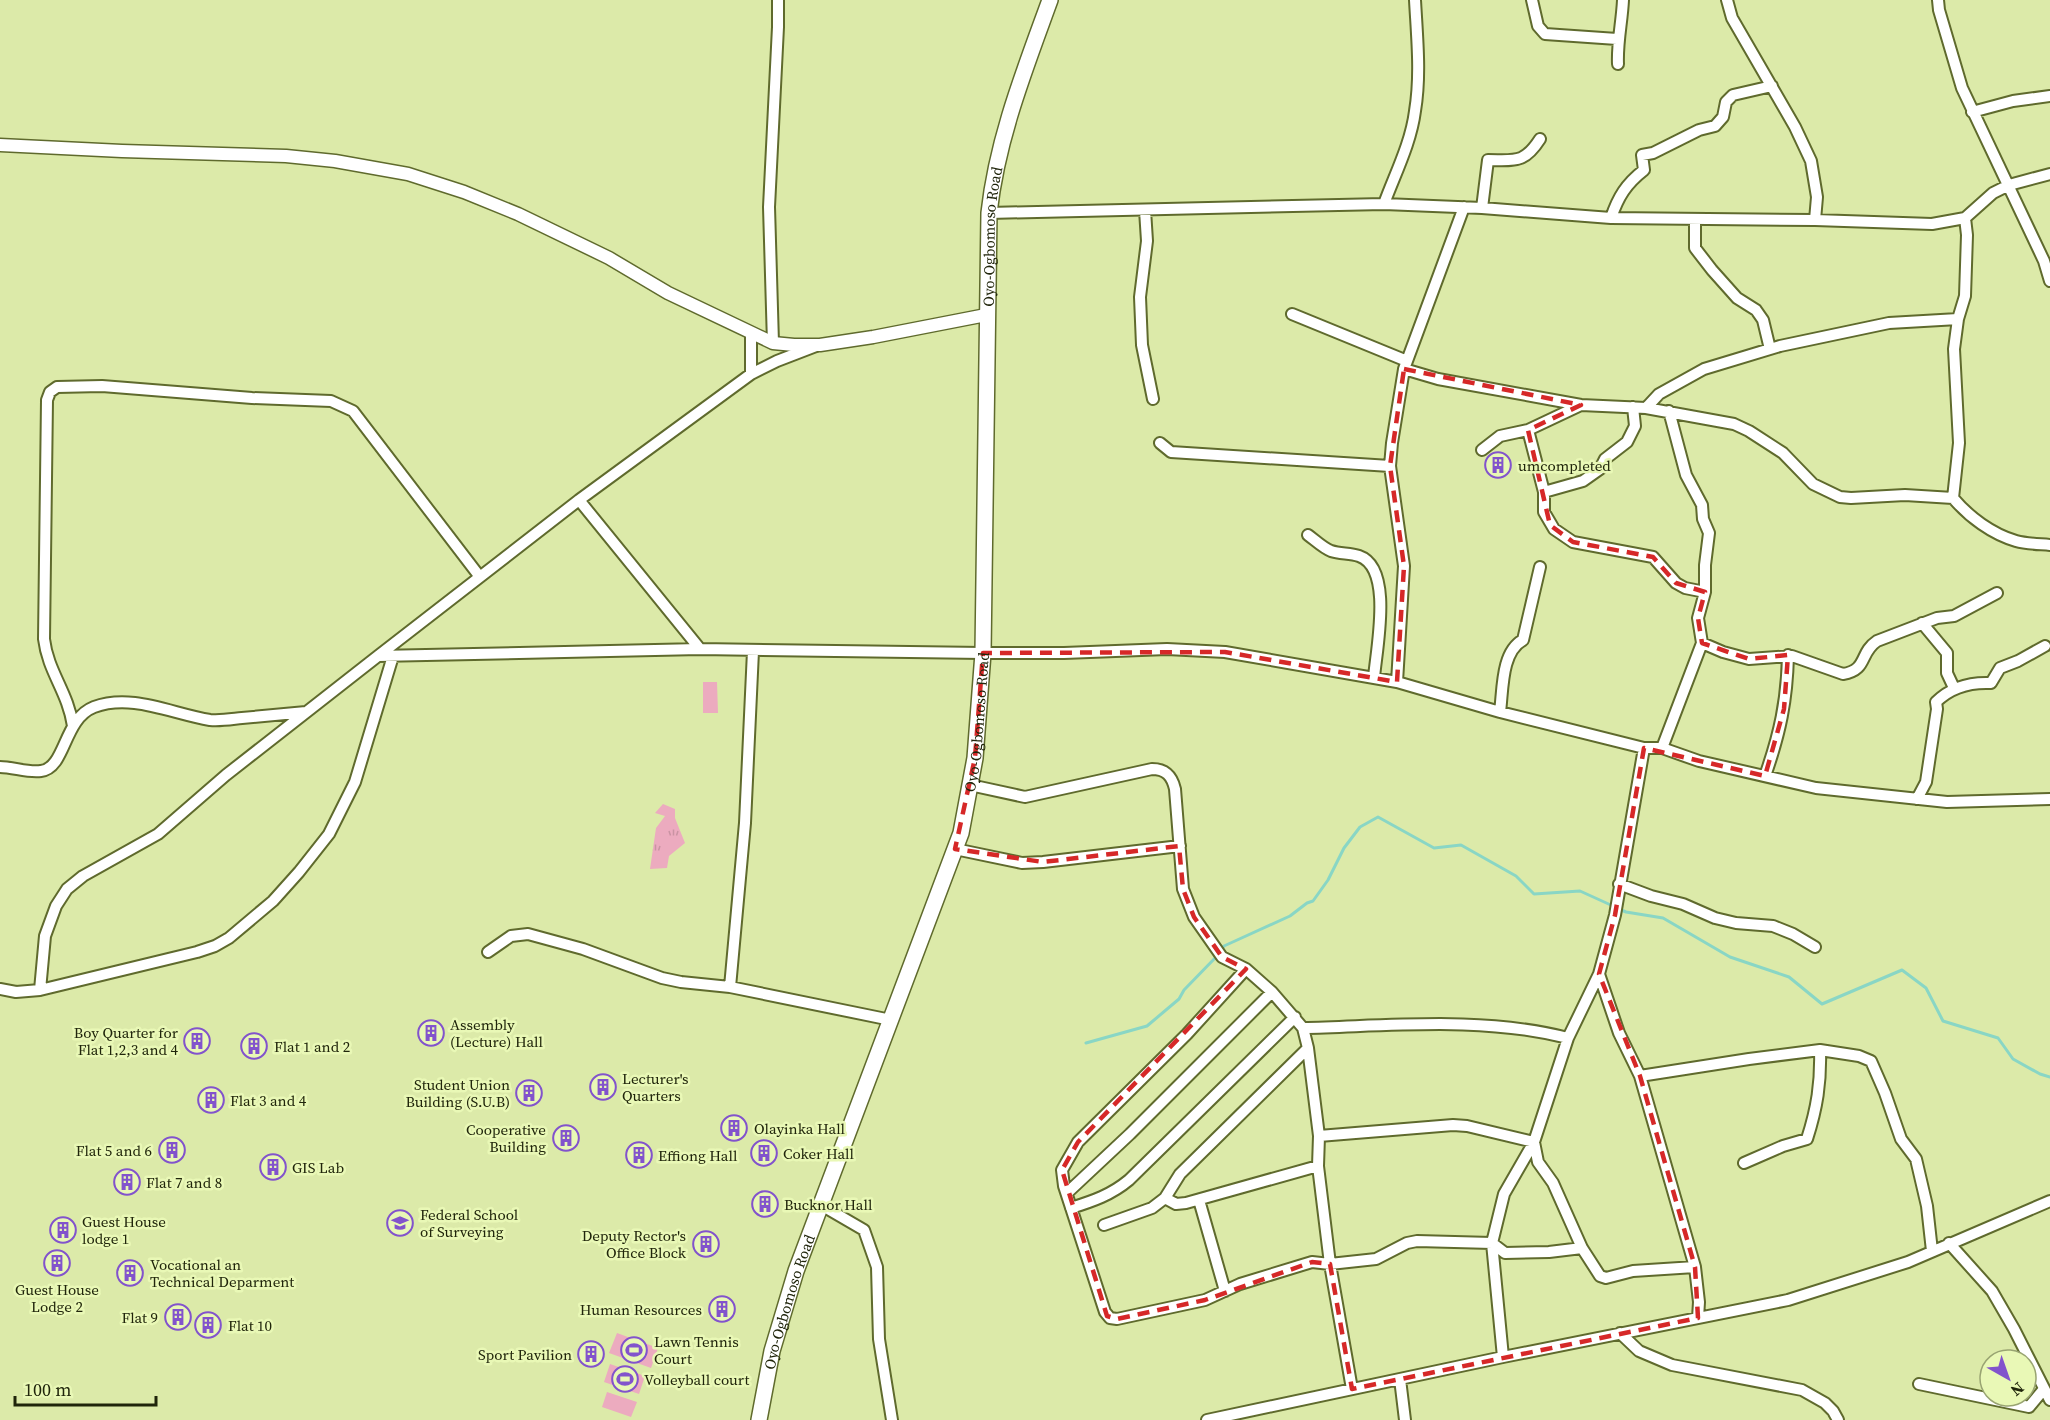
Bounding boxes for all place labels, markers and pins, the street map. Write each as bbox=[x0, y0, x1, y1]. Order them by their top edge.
building icon: umcompleted bbox=[1483, 450, 1513, 480]
place label: umcompleted bbox=[1518, 455, 1611, 476]
place label: Assembly (Lecture) Hall bbox=[450, 1014, 544, 1052]
building icon: Assembly (Lecture) Hall bbox=[416, 1018, 446, 1048]
place label: Boy Quarter for Flat 1,2,3 and 4 bbox=[74, 1022, 179, 1060]
building icon: Boy Quarter for Flat 1,2,3 and 4 bbox=[182, 1026, 212, 1056]
building icon: Flat 1 and 2 bbox=[239, 1031, 269, 1061]
place label: Flat 1 and 2 bbox=[274, 1036, 350, 1057]
place label: Lecturer's Quarters bbox=[622, 1068, 689, 1106]
building icon: Lecturer's Quarters bbox=[588, 1072, 618, 1102]
place label: Student Union Building (S.U.B) bbox=[406, 1074, 510, 1112]
building icon: Student Union Building (S.U.B) bbox=[514, 1078, 544, 1108]
building icon: Flat 3 and 4 bbox=[196, 1085, 226, 1115]
place label: Flat 3 and 4 bbox=[230, 1090, 307, 1111]
building icon: Olayinka Hall bbox=[719, 1113, 749, 1143]
place label: Olayinka Hall bbox=[754, 1118, 846, 1139]
place label: Cooperative Building bbox=[466, 1119, 546, 1157]
building icon: Cooperative Building bbox=[551, 1123, 581, 1153]
building icon: Flat 5 and 6 bbox=[157, 1135, 187, 1165]
building icon: Coker Hall bbox=[749, 1138, 779, 1168]
place label: Flat 5 and 6 bbox=[76, 1140, 152, 1161]
building icon: Effiong Hall bbox=[624, 1140, 654, 1170]
place label: Coker Hall bbox=[783, 1143, 855, 1164]
place label: Effiong Hall bbox=[658, 1145, 738, 1166]
building icon: GIS Lab bbox=[258, 1152, 288, 1182]
place label: GIS Lab bbox=[292, 1157, 344, 1178]
building icon: Flat 7 and 8 bbox=[112, 1167, 142, 1197]
place label: Flat 7 and 8 bbox=[146, 1172, 222, 1193]
building icon: Bucknor Hall bbox=[750, 1189, 780, 1219]
place label: Bucknor Hall bbox=[784, 1194, 873, 1215]
place label: Federal School of Surveying bbox=[420, 1204, 519, 1242]
school or university icon: Federal School of Surveying bbox=[385, 1208, 415, 1238]
place label: Guest House lodge 1 bbox=[82, 1211, 166, 1249]
building icon: Guest House lodge 1 bbox=[48, 1215, 78, 1245]
place label: Deputy Rector's Office Block bbox=[582, 1225, 687, 1263]
building icon: Deputy Rector's Office Block bbox=[691, 1229, 721, 1259]
building icon: Guest House Lodge 2 bbox=[42, 1248, 72, 1278]
place label: Vocational an Technical Deparment bbox=[150, 1254, 294, 1292]
building icon: Vocational an Technical Deparment bbox=[115, 1258, 145, 1288]
place label: Guest House Lodge 2 bbox=[15, 1279, 99, 1317]
building icon: Human Resources bbox=[707, 1294, 737, 1324]
place label: Human Resources bbox=[580, 1299, 702, 1320]
building icon: Flat 9 bbox=[163, 1302, 193, 1332]
place label: Flat 9 bbox=[121, 1307, 158, 1328]
building icon: Flat 10 bbox=[193, 1310, 223, 1340]
place label: Flat 10 bbox=[228, 1315, 272, 1336]
place label: Lawn Tennis Court bbox=[654, 1331, 739, 1369]
sports icon: Lawn Tennis Court bbox=[619, 1335, 649, 1365]
building icon: Sport Pavilion bbox=[576, 1339, 606, 1369]
place label: Sport Pavilion bbox=[478, 1344, 572, 1365]
sports icon: Volleyball court bbox=[610, 1364, 640, 1394]
place label: Volleyball court bbox=[644, 1369, 749, 1390]

